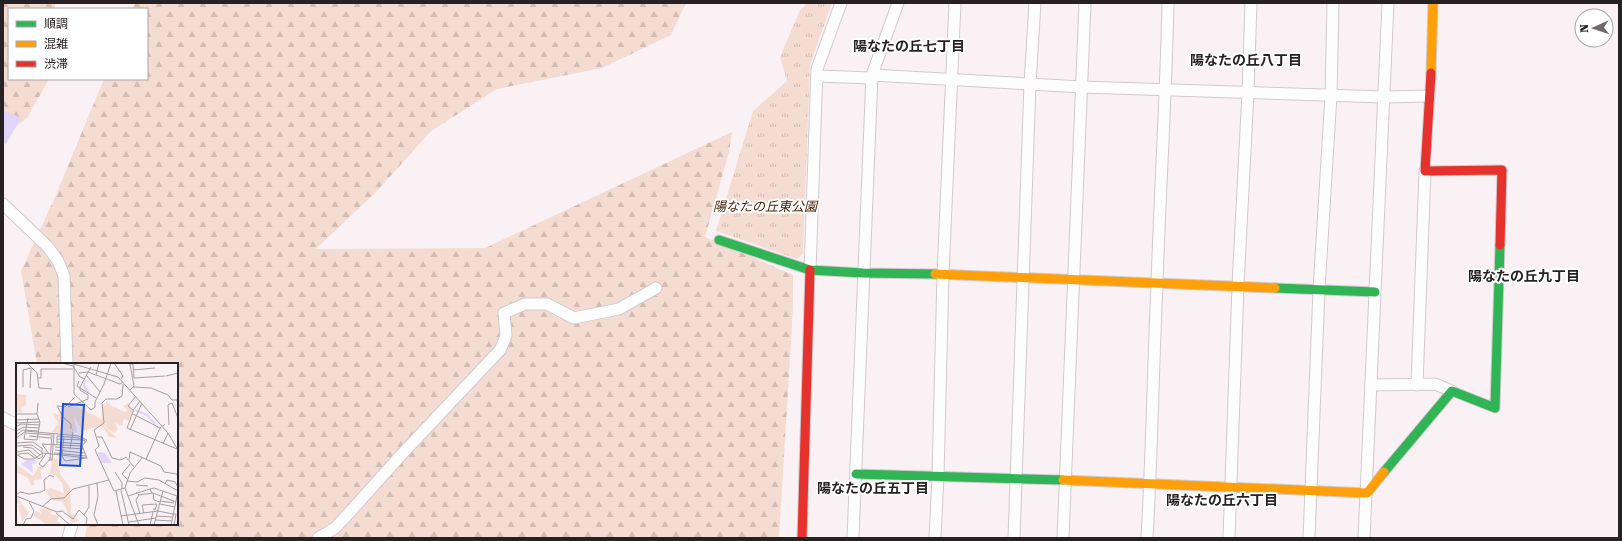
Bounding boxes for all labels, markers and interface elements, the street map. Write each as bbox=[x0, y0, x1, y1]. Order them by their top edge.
legend bbox=[8, 8, 148, 80]
north arrow bbox=[1574, 8, 1614, 48]
text: 順調 bbox=[44, 17, 68, 31]
text: N bbox=[1578, 23, 1591, 33]
text: 混雑 bbox=[44, 37, 68, 51]
district label: 陽なたの丘七丁目 bbox=[853, 38, 965, 54]
district label: 陽なたの丘八丁目 bbox=[1190, 52, 1302, 68]
text: 渋滞 bbox=[44, 57, 68, 71]
park label: 陽なたの丘東公園 bbox=[713, 199, 819, 214]
district label: 陽なたの丘九丁目 bbox=[1468, 268, 1580, 284]
inset map bbox=[16, 363, 178, 525]
district label: 陽なたの丘五丁目 bbox=[817, 480, 929, 496]
district label: 陽なたの丘六丁目 bbox=[1166, 492, 1278, 508]

